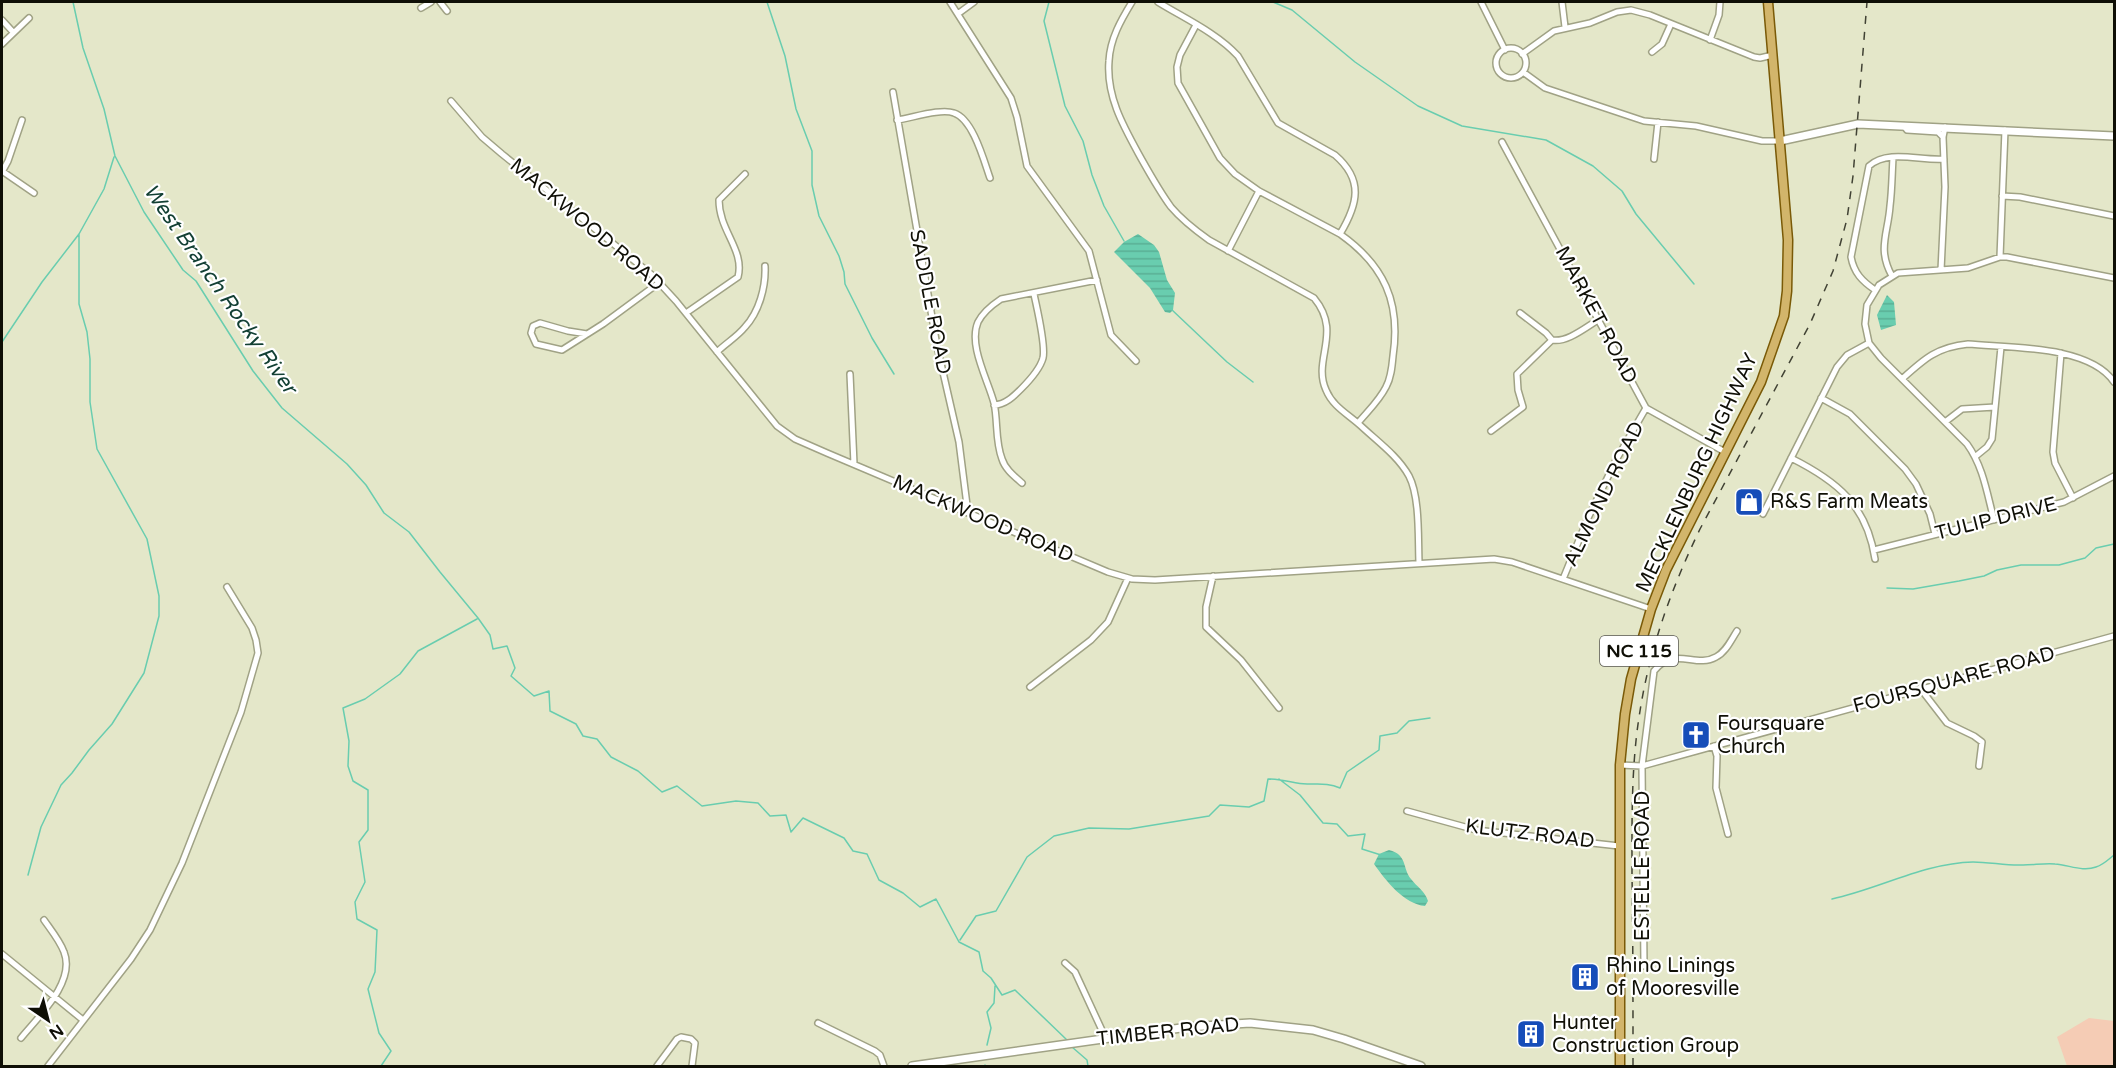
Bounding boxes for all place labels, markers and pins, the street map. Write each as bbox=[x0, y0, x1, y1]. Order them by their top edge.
shop icon: R&S Farm Meats bbox=[1733, 486, 1765, 518]
place label: R&S Farm Meats bbox=[1770, 490, 1928, 514]
place label: Foursquare Church bbox=[1717, 712, 1825, 759]
church icon: Foursquare Church bbox=[1680, 719, 1712, 751]
place label: Rhino Linings of Mooresville bbox=[1606, 954, 1739, 1001]
building icon: Rhino Linings of Mooresville bbox=[1569, 961, 1601, 993]
place label: Hunter Construction Group bbox=[1552, 1011, 1739, 1058]
building icon: Hunter Construction Group bbox=[1515, 1018, 1547, 1050]

